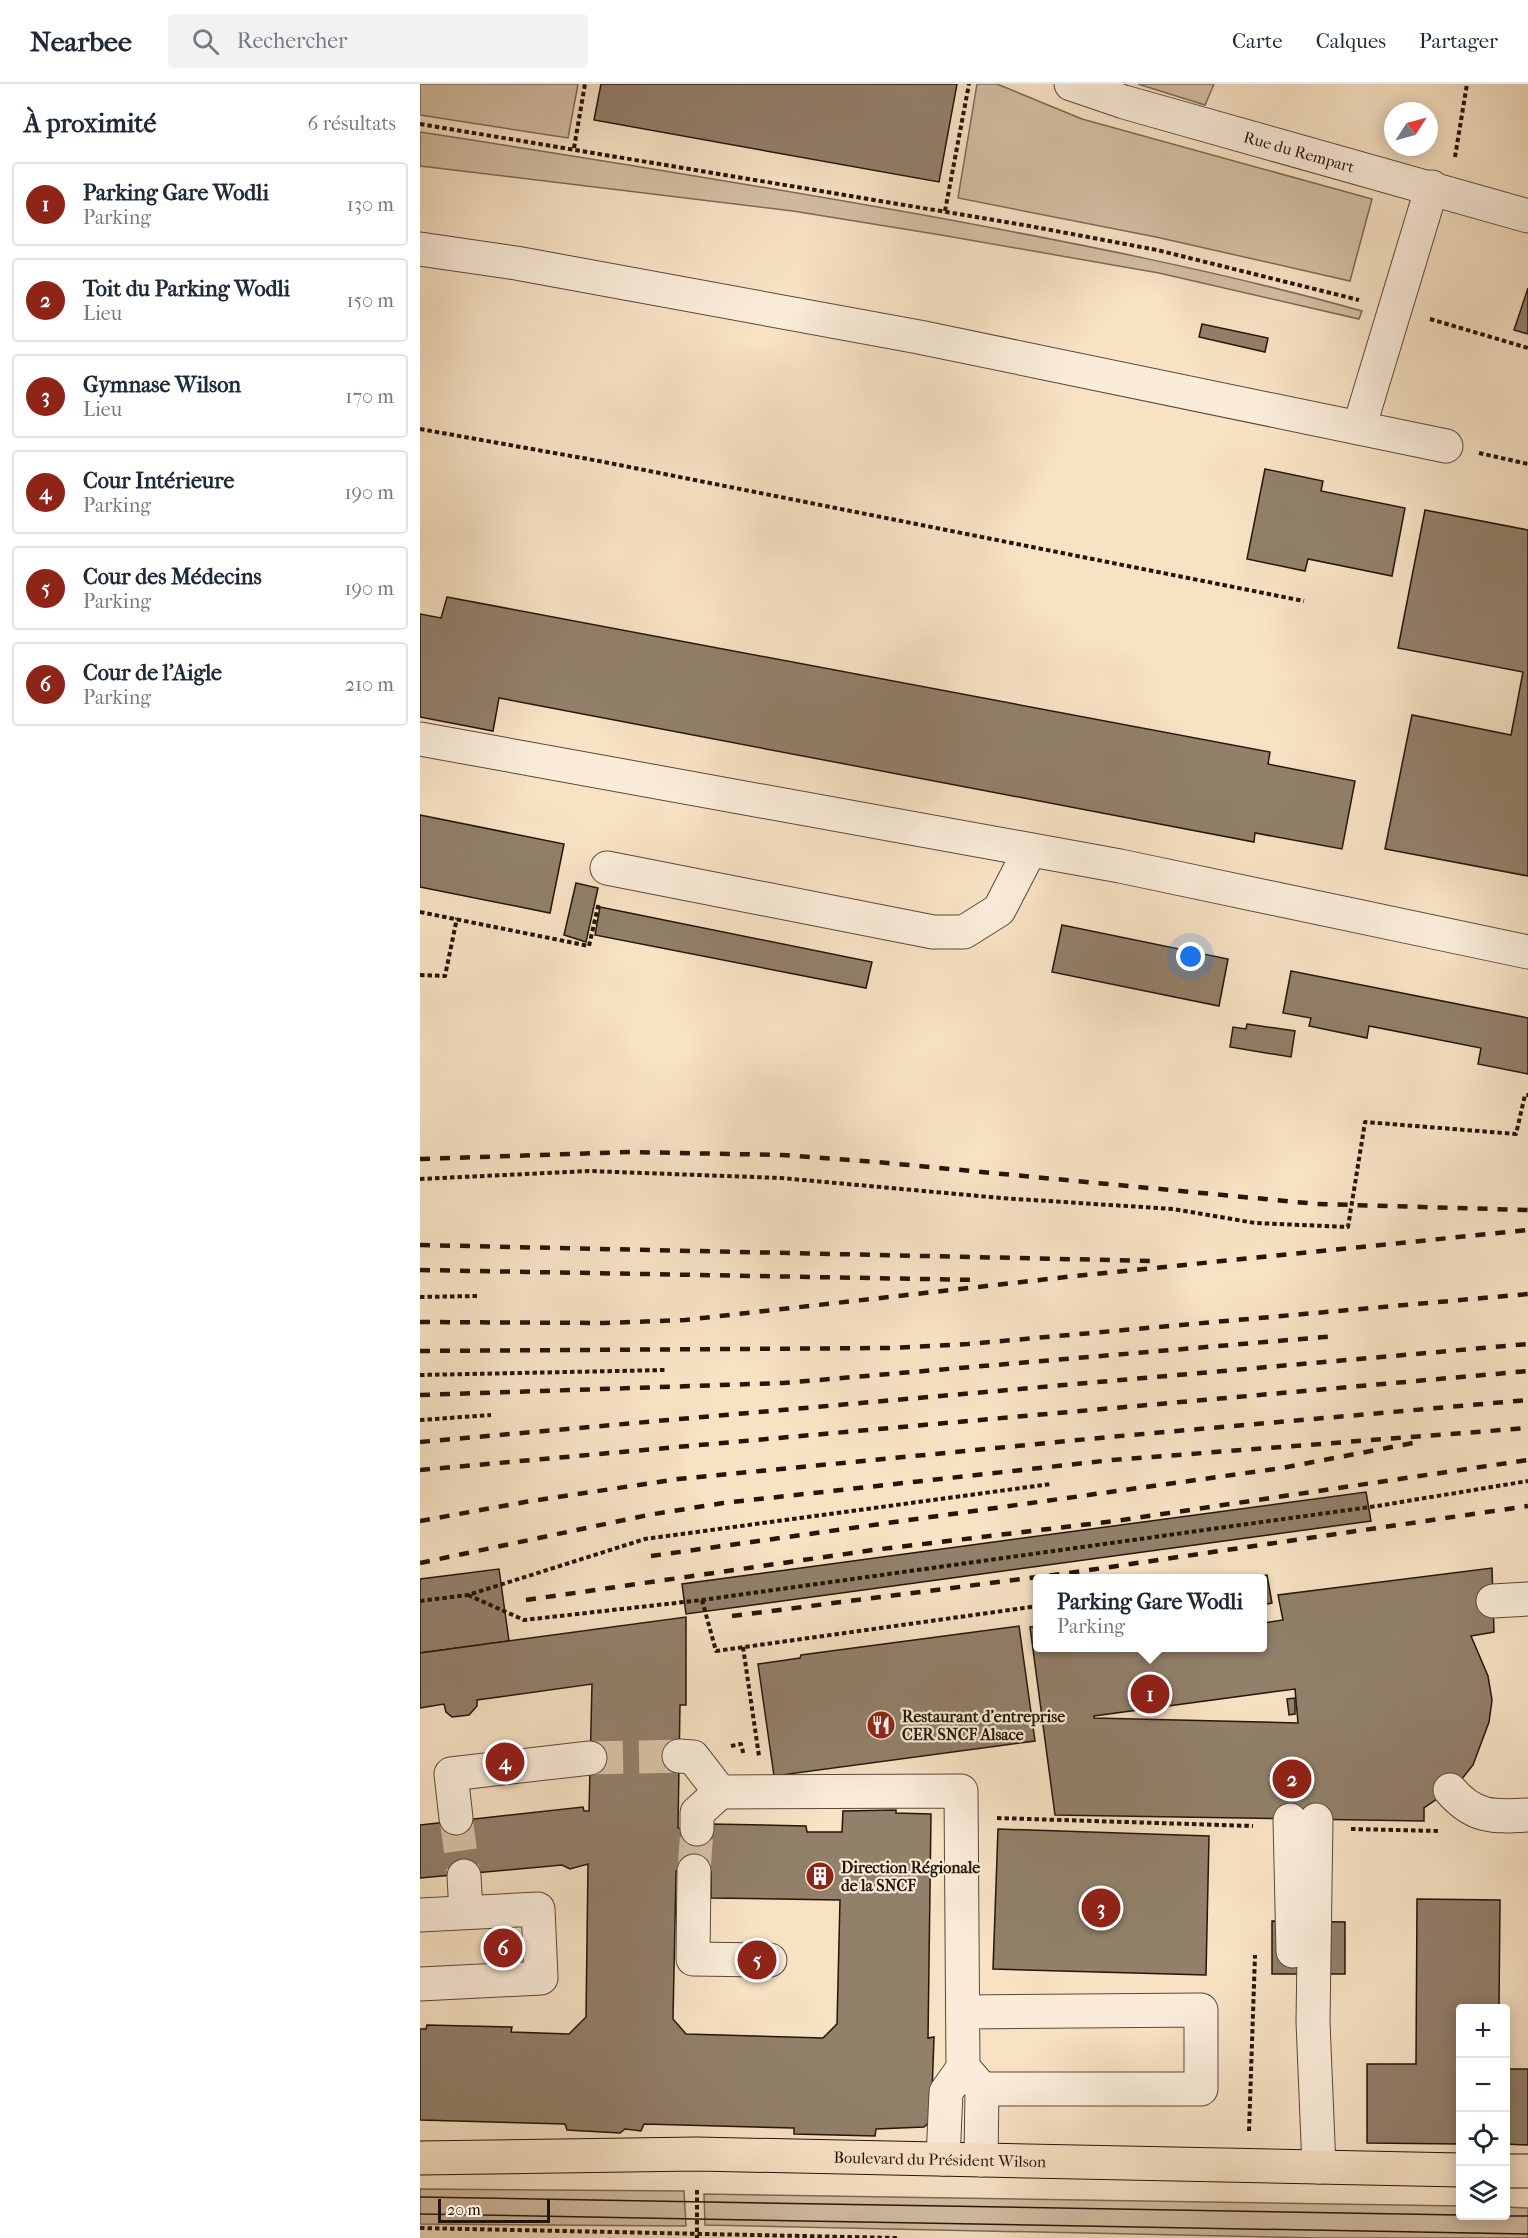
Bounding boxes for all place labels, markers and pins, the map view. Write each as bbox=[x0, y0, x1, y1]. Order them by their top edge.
pin: 1 bbox=[1130, 1672, 1170, 1716]
place label: Restaurant d'entreprise CER SNCF Alsace bbox=[902, 1707, 1065, 1744]
restaurant icon: Restaurant d'entreprise CER SNCF Alsace bbox=[865, 1709, 897, 1741]
pin: 4 bbox=[486, 1740, 524, 1784]
pin: 2 bbox=[1272, 1756, 1312, 1802]
place label: Direction Régionale de la SNCF bbox=[841, 1858, 980, 1895]
building icon: Direction Régionale de la SNCF bbox=[804, 1860, 836, 1892]
pin: 3 bbox=[1082, 1886, 1120, 1930]
pin: 6 bbox=[484, 1926, 523, 1970]
pin: 5 bbox=[738, 1938, 776, 1982]

